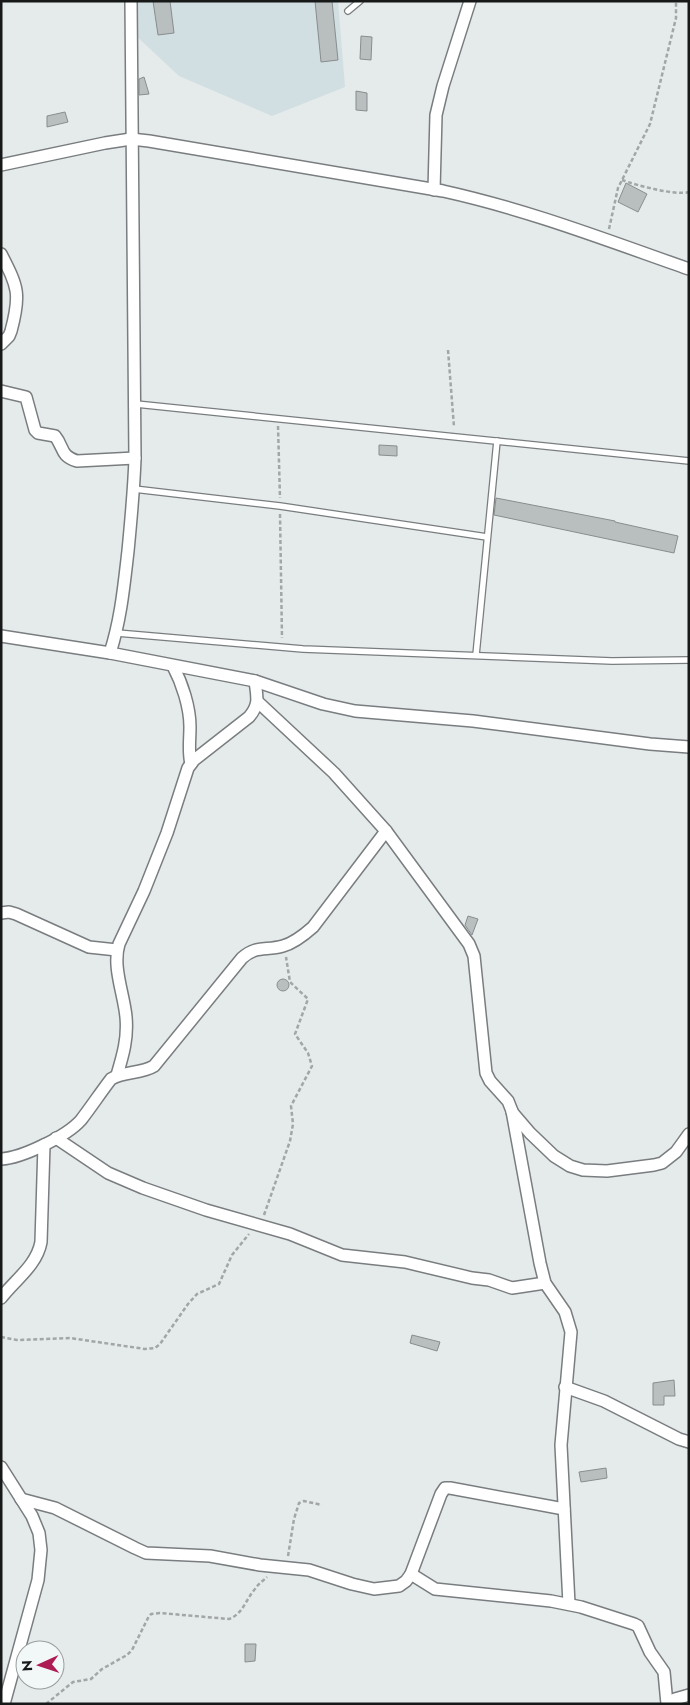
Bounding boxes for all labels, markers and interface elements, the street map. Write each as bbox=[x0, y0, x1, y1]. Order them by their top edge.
north arrow bbox=[15, 1640, 65, 1690]
text: N bbox=[17, 1660, 37, 1672]

